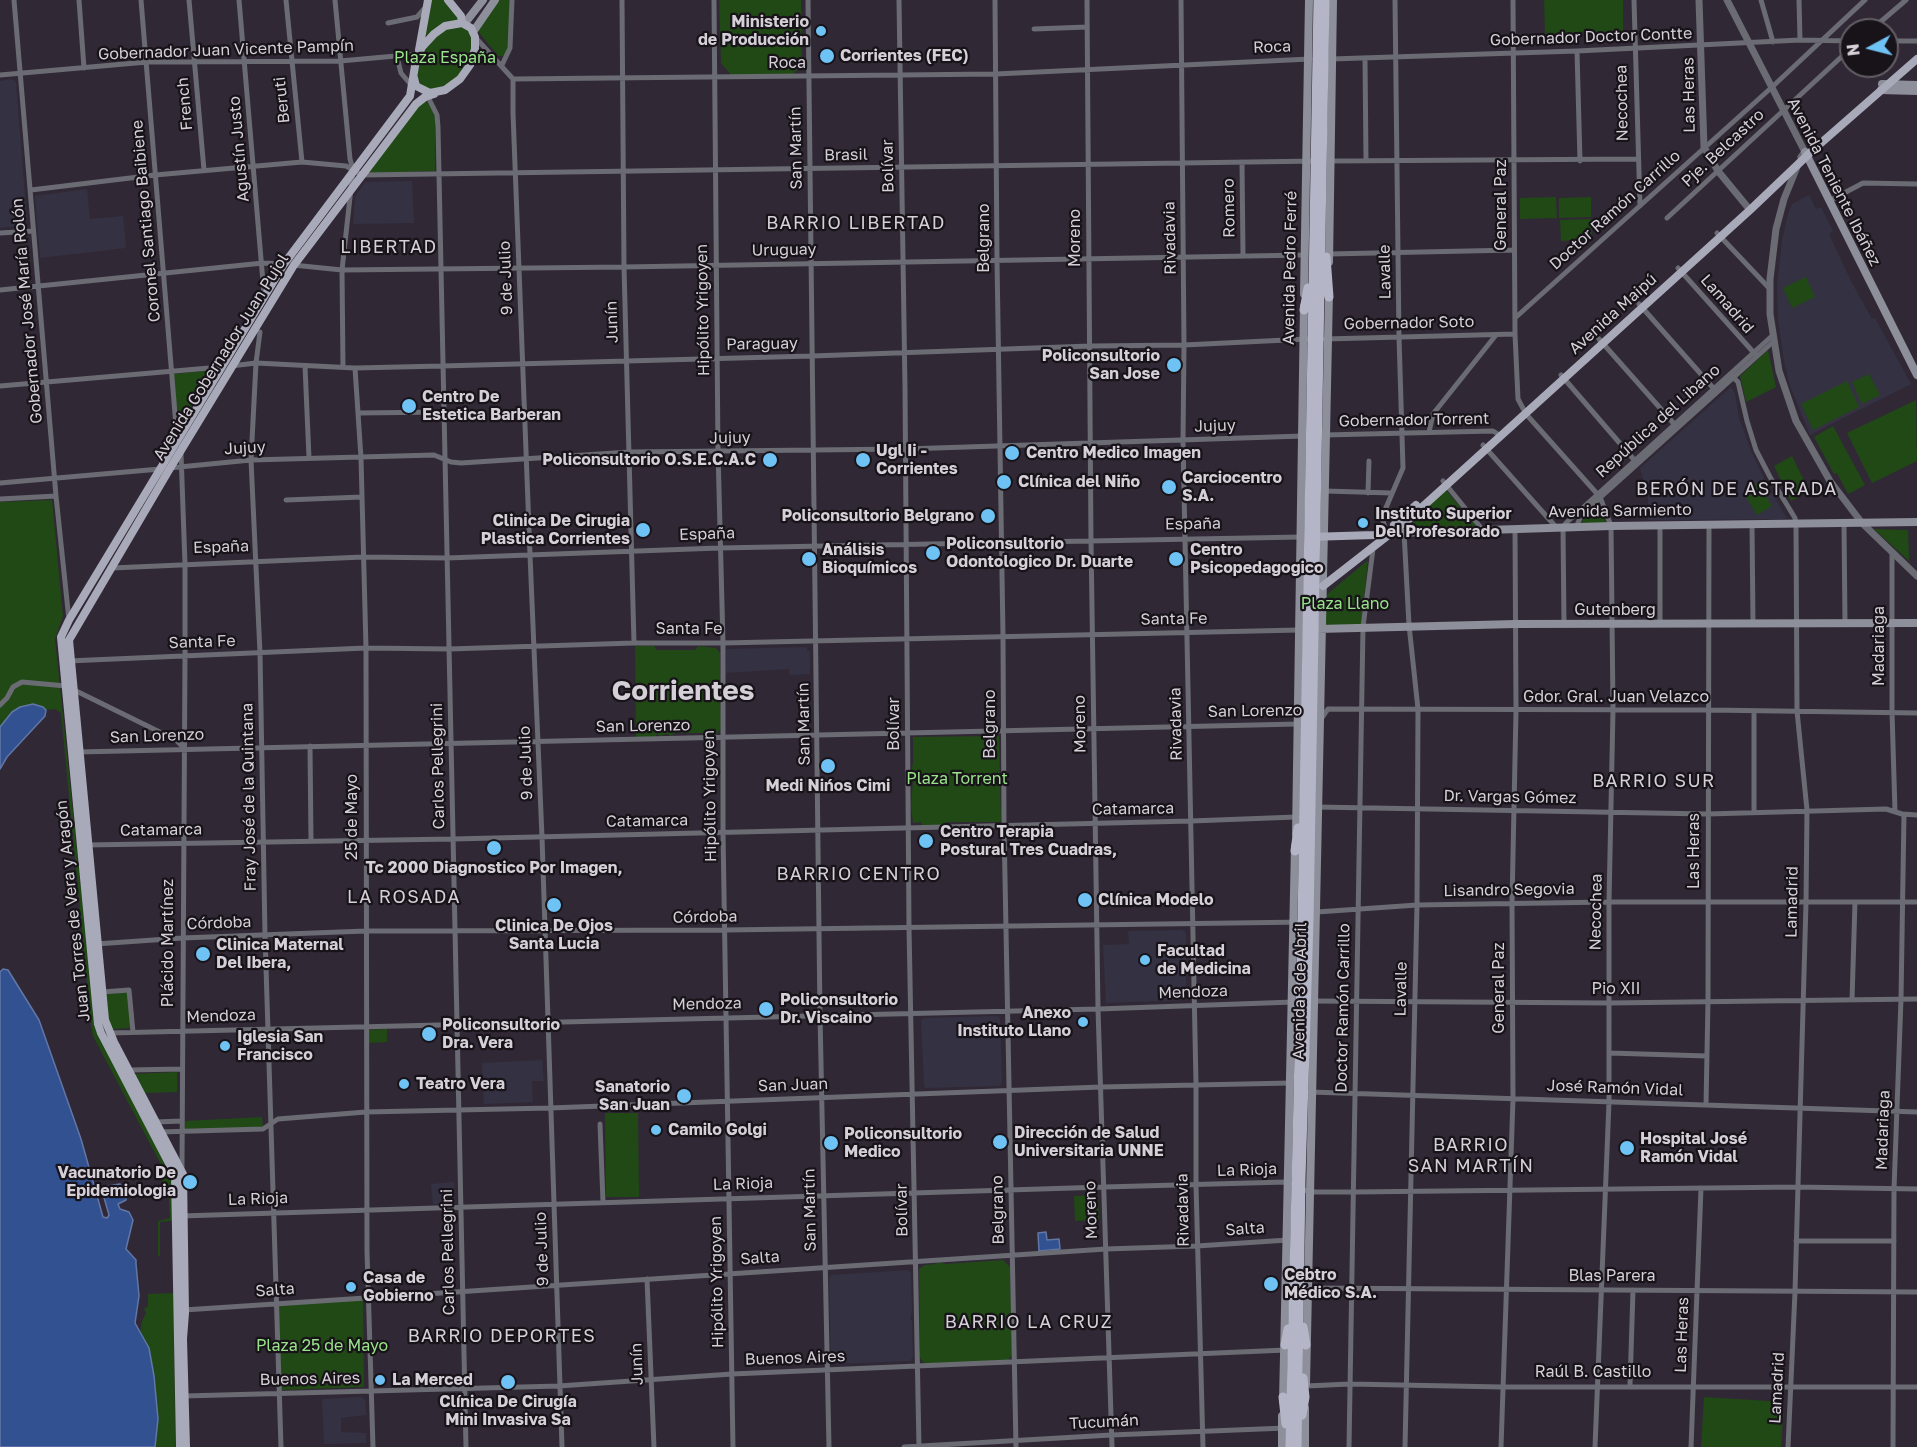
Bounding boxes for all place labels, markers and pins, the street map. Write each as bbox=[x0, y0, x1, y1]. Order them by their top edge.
place label: Ministerio de Producción bbox=[698, 12, 809, 50]
marker: Ministerio de Producción bbox=[814, 24, 828, 38]
place label: Corrientes (FEC) bbox=[840, 46, 969, 66]
marker: Corrientes (FEC) bbox=[818, 47, 836, 65]
place label: Policonsultorio San Jose bbox=[1042, 346, 1160, 384]
marker: Policonsultorio San Jose bbox=[1165, 356, 1183, 374]
place label: Centro De Estetica Barberan bbox=[422, 387, 561, 425]
marker: Centro De Estetica Barberan bbox=[400, 397, 418, 415]
place label: Ugl Ii - Corrientes bbox=[876, 441, 958, 479]
place label: Centro Medico Imagen bbox=[1026, 443, 1201, 463]
marker: Centro Medico Imagen bbox=[1003, 444, 1021, 462]
place label: Policonsultorio O.S.E.C.A.C bbox=[542, 450, 756, 470]
marker: Policonsultorio O.S.E.C.A.C bbox=[761, 451, 779, 469]
marker: Ugl Ii - Corrientes bbox=[854, 451, 872, 469]
place label: Carciocentro S.A. bbox=[1182, 468, 1282, 506]
place label: Clínica del Niño bbox=[1018, 472, 1140, 492]
marker: Clínica del Niño bbox=[995, 473, 1013, 491]
marker: Carciocentro S.A. bbox=[1160, 478, 1178, 496]
place label: Instituto Superior Del Profesorado bbox=[1375, 504, 1512, 542]
place label: Policonsultorio Belgrano bbox=[781, 506, 974, 526]
marker: Policonsultorio Belgrano bbox=[979, 507, 997, 525]
place label: Clinica De Cirugia Plastica Corrientes bbox=[481, 511, 630, 549]
marker: Instituto Superior Del Profesorado bbox=[1356, 516, 1370, 530]
marker: Clinica De Cirugia Plastica Corrientes bbox=[634, 521, 652, 539]
place label: Policonsultorio Odontologico Dr. Duarte bbox=[946, 534, 1133, 572]
place label: Análisis Bioquímicos bbox=[822, 540, 917, 578]
place label: Centro Psicopedagogico bbox=[1190, 540, 1324, 578]
marker: Policonsultorio Odontologico Dr. Duarte bbox=[924, 544, 942, 562]
marker: Análisis Bioquímicos bbox=[800, 550, 818, 568]
marker: Centro Psicopedagogico bbox=[1167, 550, 1185, 568]
marker: Medi Nińos Cimi bbox=[819, 757, 837, 775]
place label: Medi Nińos Cimi bbox=[766, 776, 890, 796]
place label: Centro Terapia Postural Tres Cuadras, bbox=[940, 822, 1117, 860]
marker: Centro Terapia Postural Tres Cuadras, bbox=[917, 832, 935, 850]
marker: Tc 2000 Diagnostico Por Imagen, bbox=[485, 839, 503, 857]
place label: Tc 2000 Diagnostico Por Imagen, bbox=[365, 858, 623, 878]
place label: Clínica Modelo bbox=[1098, 890, 1214, 910]
marker: Clínica Modelo bbox=[1076, 891, 1094, 909]
marker: Clinica De Ojos Santa Lucia bbox=[545, 896, 563, 914]
place label: Clinica De Ojos Santa Lucia bbox=[495, 916, 613, 954]
place label: Clinica Maternal Del Ibera, bbox=[216, 935, 344, 973]
place label: Facultad de Medicina bbox=[1157, 941, 1251, 979]
marker: Clinica Maternal Del Ibera, bbox=[194, 945, 212, 963]
marker: Facultad de Medicina bbox=[1138, 953, 1152, 967]
place label: Policonsultorio Dr. Viscaino bbox=[780, 990, 898, 1028]
marker: Policonsultorio Dr. Viscaino bbox=[757, 1000, 775, 1018]
place label: Anexo Instituto Llano bbox=[957, 1003, 1071, 1041]
place label: Policonsultorio Dra. Vera bbox=[442, 1015, 560, 1053]
marker: Anexo Instituto Llano bbox=[1076, 1015, 1090, 1029]
marker: Policonsultorio Dra. Vera bbox=[420, 1025, 438, 1043]
place label: Iglesia San Francisco bbox=[237, 1027, 323, 1065]
marker: Iglesia San Francisco bbox=[218, 1039, 232, 1053]
place label: Teatro Vera bbox=[416, 1074, 505, 1094]
marker: Teatro Vera bbox=[397, 1077, 411, 1091]
place label: Sanatorio San Juan bbox=[595, 1077, 670, 1115]
marker: Sanatorio San Juan bbox=[675, 1087, 693, 1105]
place label: Camilo Golgi bbox=[668, 1120, 767, 1140]
marker: Camilo Golgi bbox=[649, 1123, 663, 1137]
place label: Dirección de Salud Universitaria UNNE bbox=[1014, 1123, 1164, 1161]
place label: Policonsultorio Medico bbox=[844, 1124, 962, 1162]
place label: Hospital José Ramón Vidal bbox=[1640, 1129, 1747, 1167]
marker: Dirección de Salud Universitaria UNNE bbox=[991, 1133, 1009, 1151]
marker: Policonsultorio Medico bbox=[822, 1134, 840, 1152]
marker: Hospital José Ramón Vidal bbox=[1618, 1139, 1636, 1157]
place label: Vacunatorio De Epidemiologia bbox=[58, 1163, 176, 1201]
marker: Vacunatorio De Epidemiologia bbox=[181, 1173, 199, 1191]
place label: Cebtro Médico S.A. bbox=[1284, 1265, 1377, 1303]
place label: Casa de Gobierno bbox=[363, 1268, 434, 1306]
marker: Cebtro Médico S.A. bbox=[1262, 1275, 1280, 1293]
marker: Casa de Gobierno bbox=[344, 1280, 358, 1294]
place label: La Merced bbox=[392, 1370, 473, 1390]
marker: La Merced bbox=[373, 1373, 387, 1387]
marker: Clínica De Cirugía Mini Invasiva Sa bbox=[499, 1373, 517, 1391]
place label: Clínica De Cirugía Mini Invasiva Sa bbox=[439, 1392, 577, 1430]

